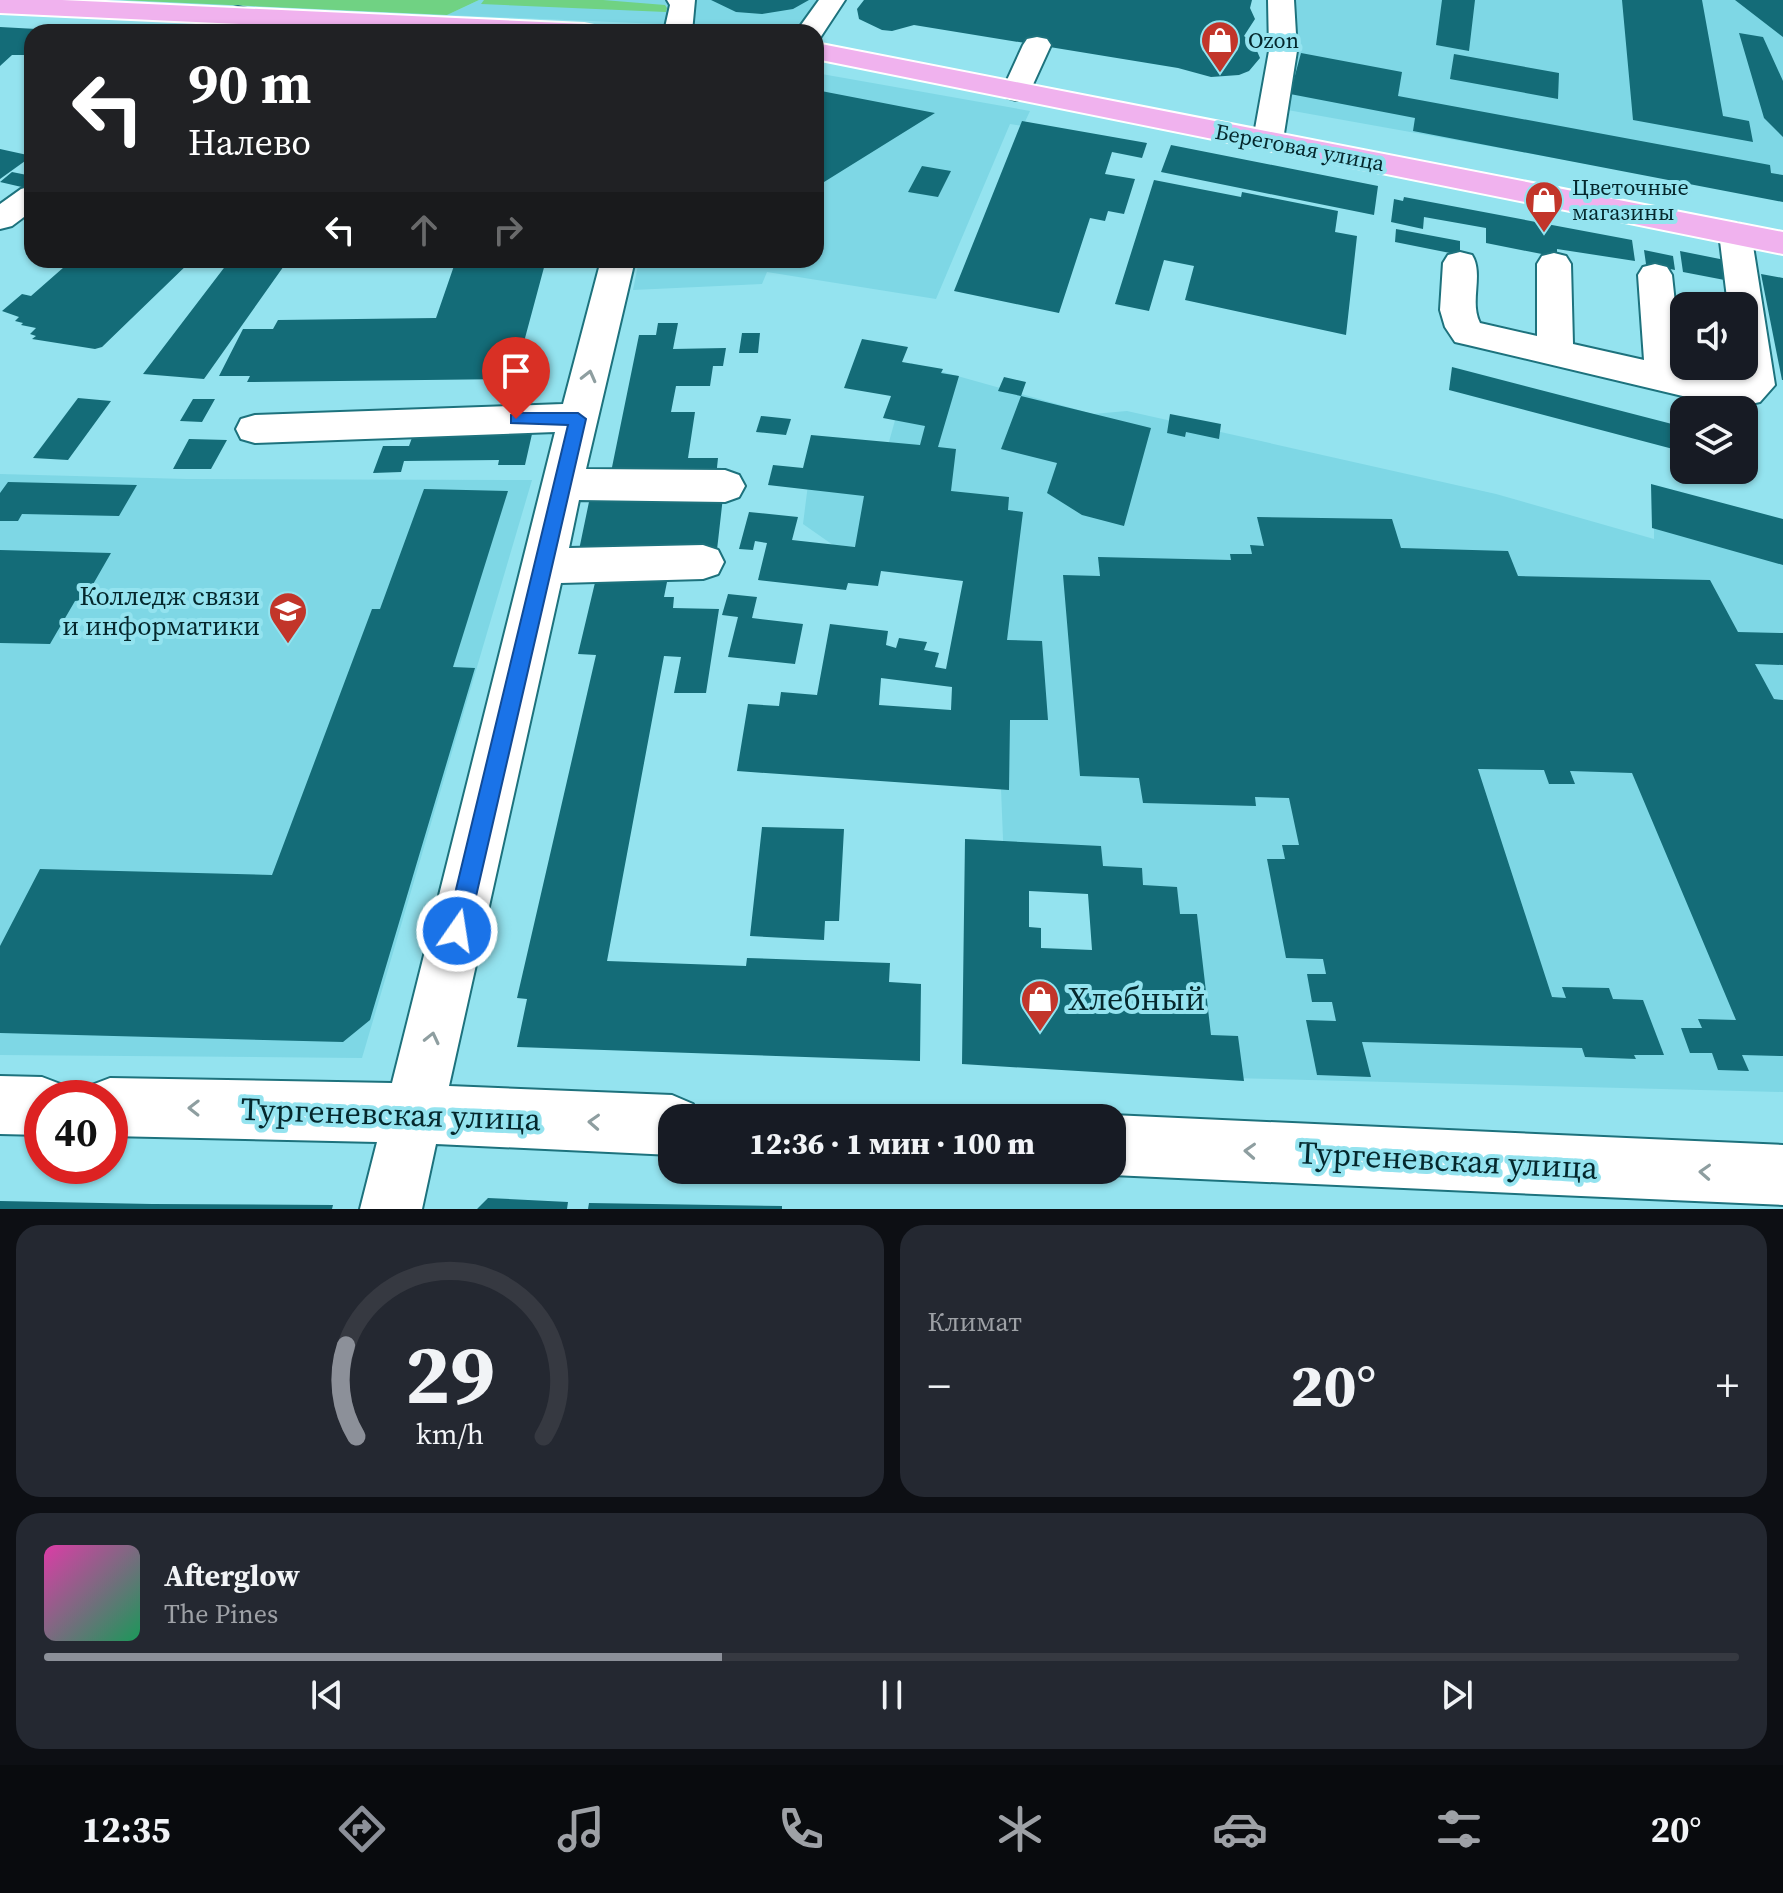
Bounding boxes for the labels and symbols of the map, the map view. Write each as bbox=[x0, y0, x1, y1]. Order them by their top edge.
shop icon: Ozon bbox=[1199, 19, 1241, 74]
place label: Ozon bbox=[1248, 25, 1299, 55]
street label: Береговая улица bbox=[1213, 116, 1388, 178]
place label: Цветочные магазины bbox=[1572, 172, 1689, 227]
shop icon: Цветочные магазины bbox=[1523, 179, 1565, 234]
pin bbox=[482, 337, 550, 419]
one-way arrow bbox=[579, 370, 596, 384]
place label: Колледж связи и информатики bbox=[62, 578, 260, 644]
school or university icon: Колледж связи и информатики bbox=[267, 590, 309, 645]
position arrow bbox=[415, 889, 499, 973]
place label: Хлебный bbox=[1068, 977, 1205, 1021]
shop icon: Хлебный bbox=[1019, 978, 1061, 1033]
one-way arrow bbox=[423, 1032, 440, 1045]
speed limit sign: 40 bbox=[24, 1080, 128, 1184]
street label: Тургеневская улица bbox=[240, 1087, 542, 1141]
one-way arrow bbox=[187, 1099, 200, 1117]
one-way arrow bbox=[587, 1113, 600, 1130]
street label: Тургеневская улица bbox=[1297, 1130, 1600, 1190]
one-way arrow bbox=[1243, 1143, 1256, 1160]
one-way arrow bbox=[1698, 1163, 1711, 1180]

